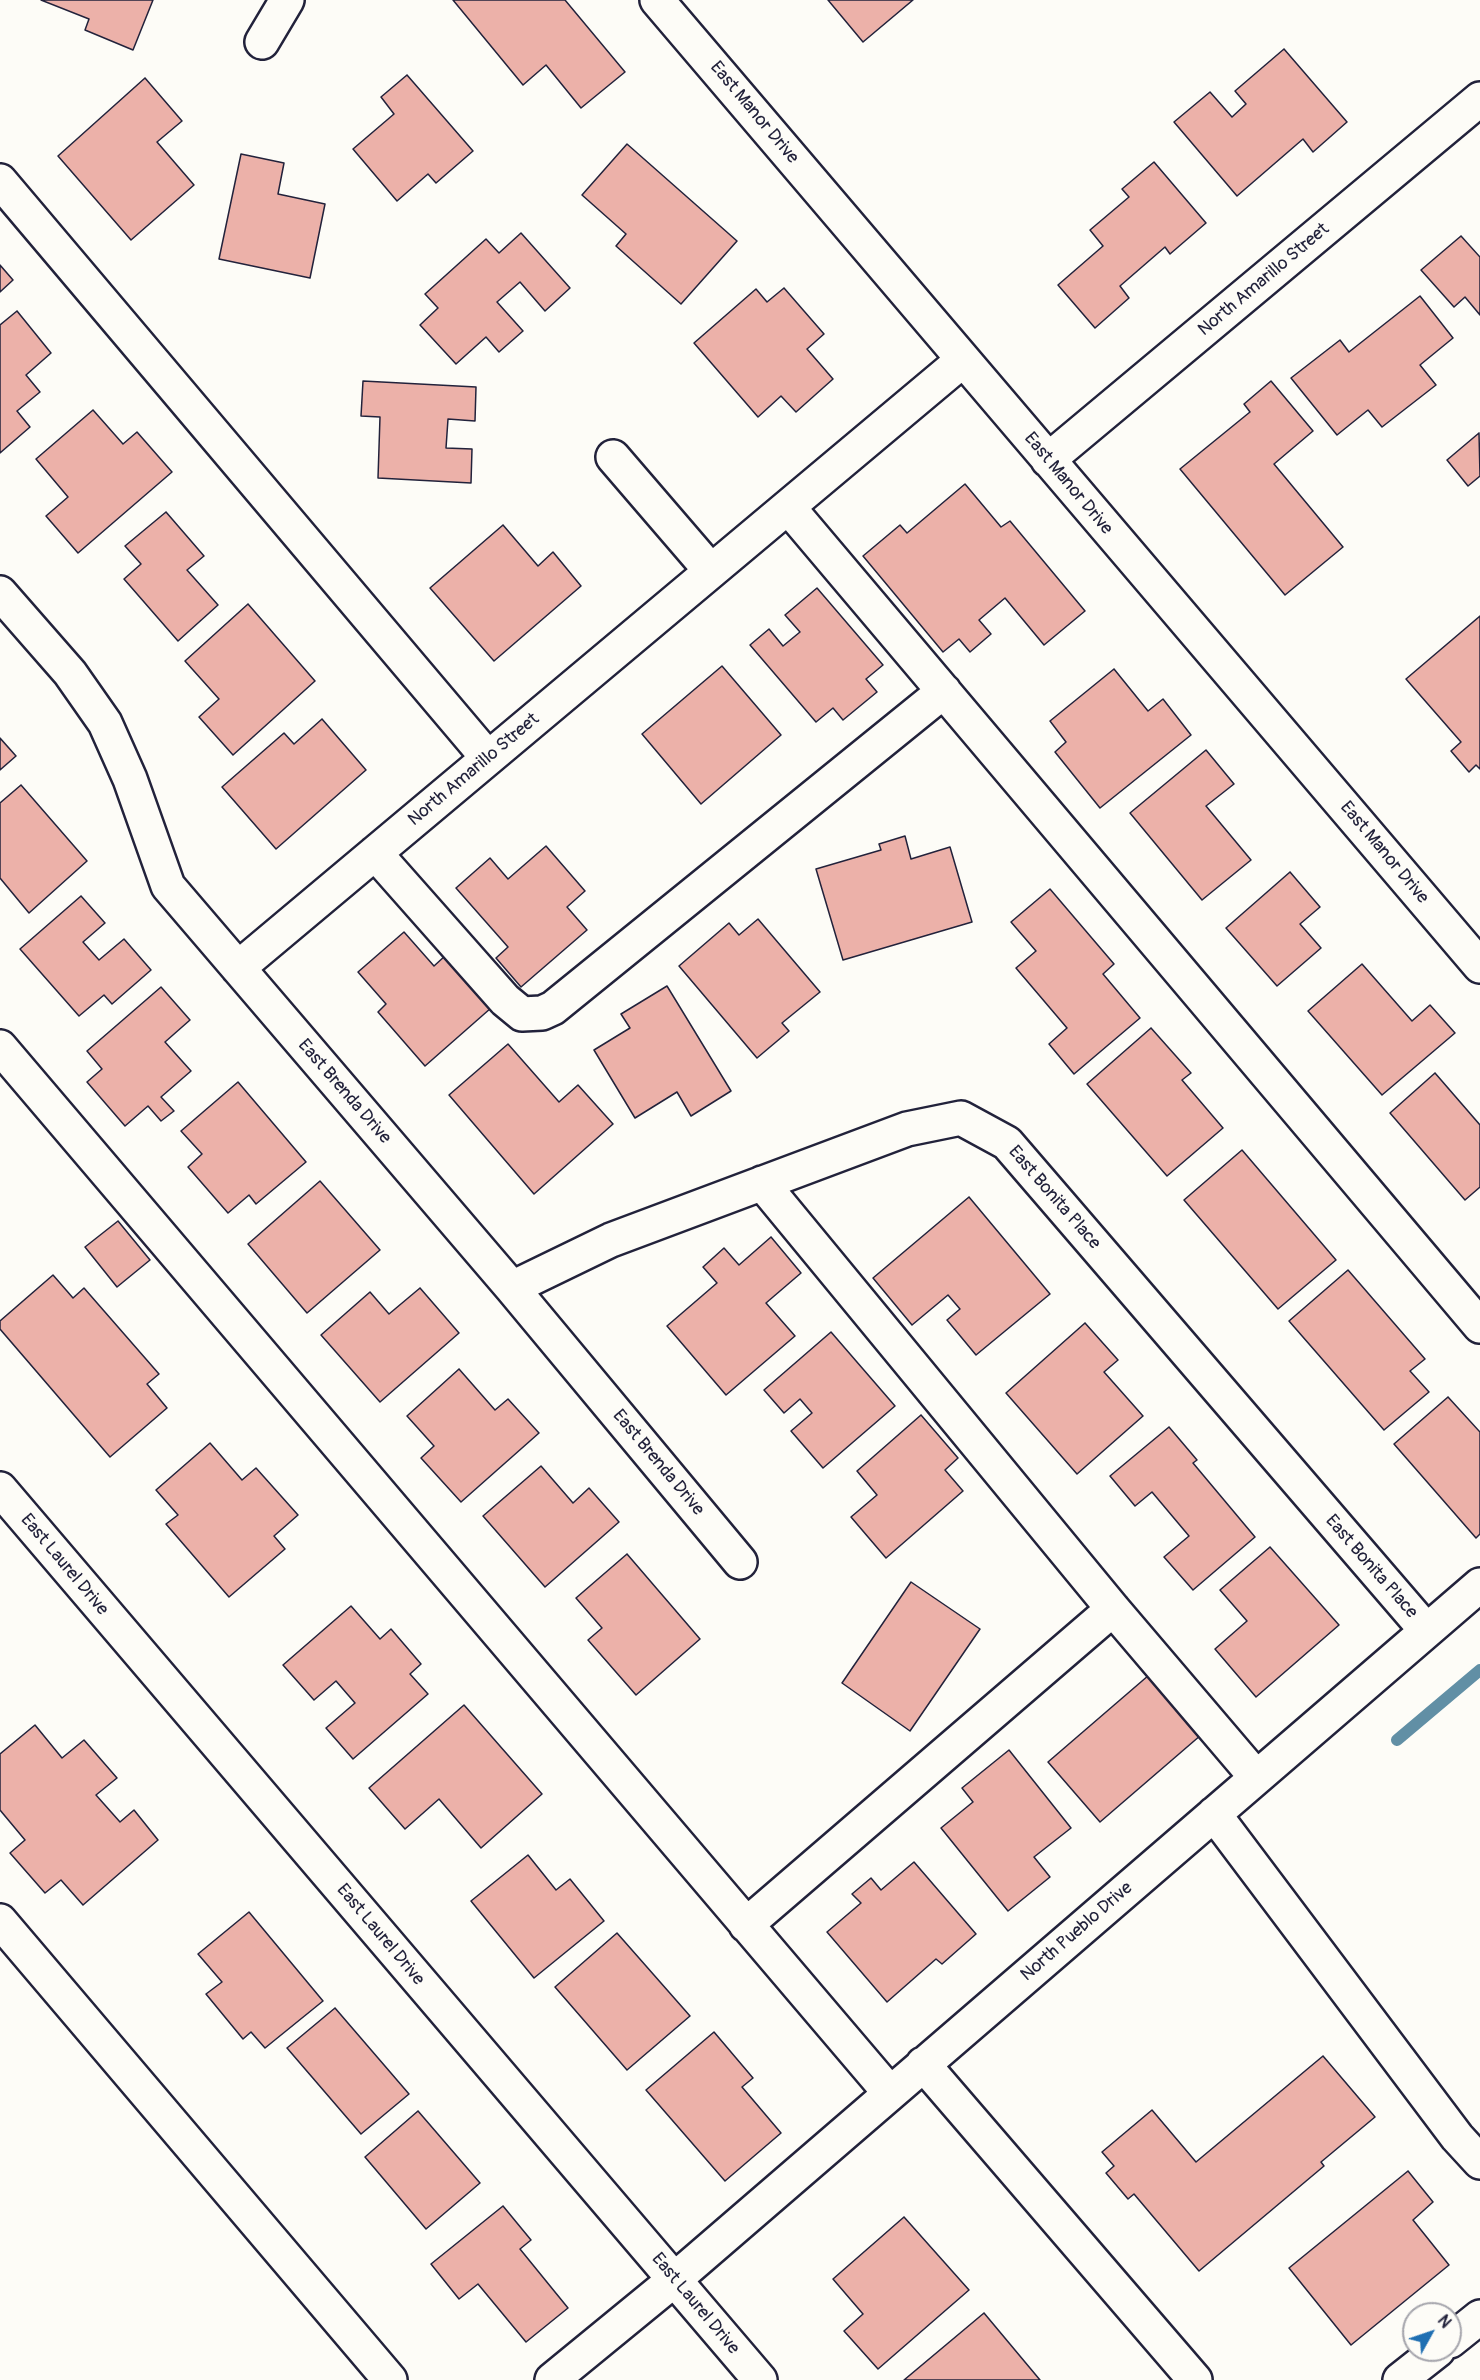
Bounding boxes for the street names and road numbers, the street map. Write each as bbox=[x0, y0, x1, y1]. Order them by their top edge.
street label: East Manor Drive bbox=[705, 58, 803, 168]
street label: North Amarillo Street bbox=[1194, 219, 1334, 341]
street label: East Manor Drive bbox=[1019, 429, 1117, 539]
street label: North Amarillo Street bbox=[404, 709, 544, 831]
street label: East Manor Drive bbox=[1335, 798, 1433, 908]
street label: East Brenda Drive bbox=[293, 1035, 395, 1149]
street label: East Bonita Place bbox=[1003, 1142, 1105, 1254]
street label: East Brenda Drive bbox=[607, 1406, 709, 1520]
street label: East Laurel Drive bbox=[15, 1510, 113, 1620]
street label: East Bonita Place bbox=[1320, 1511, 1422, 1623]
street label: North Pueblo Drive bbox=[1017, 1878, 1137, 1986]
street label: East Laurel Drive bbox=[331, 1880, 429, 1990]
street label: East Laurel Drive bbox=[646, 2249, 744, 2359]

